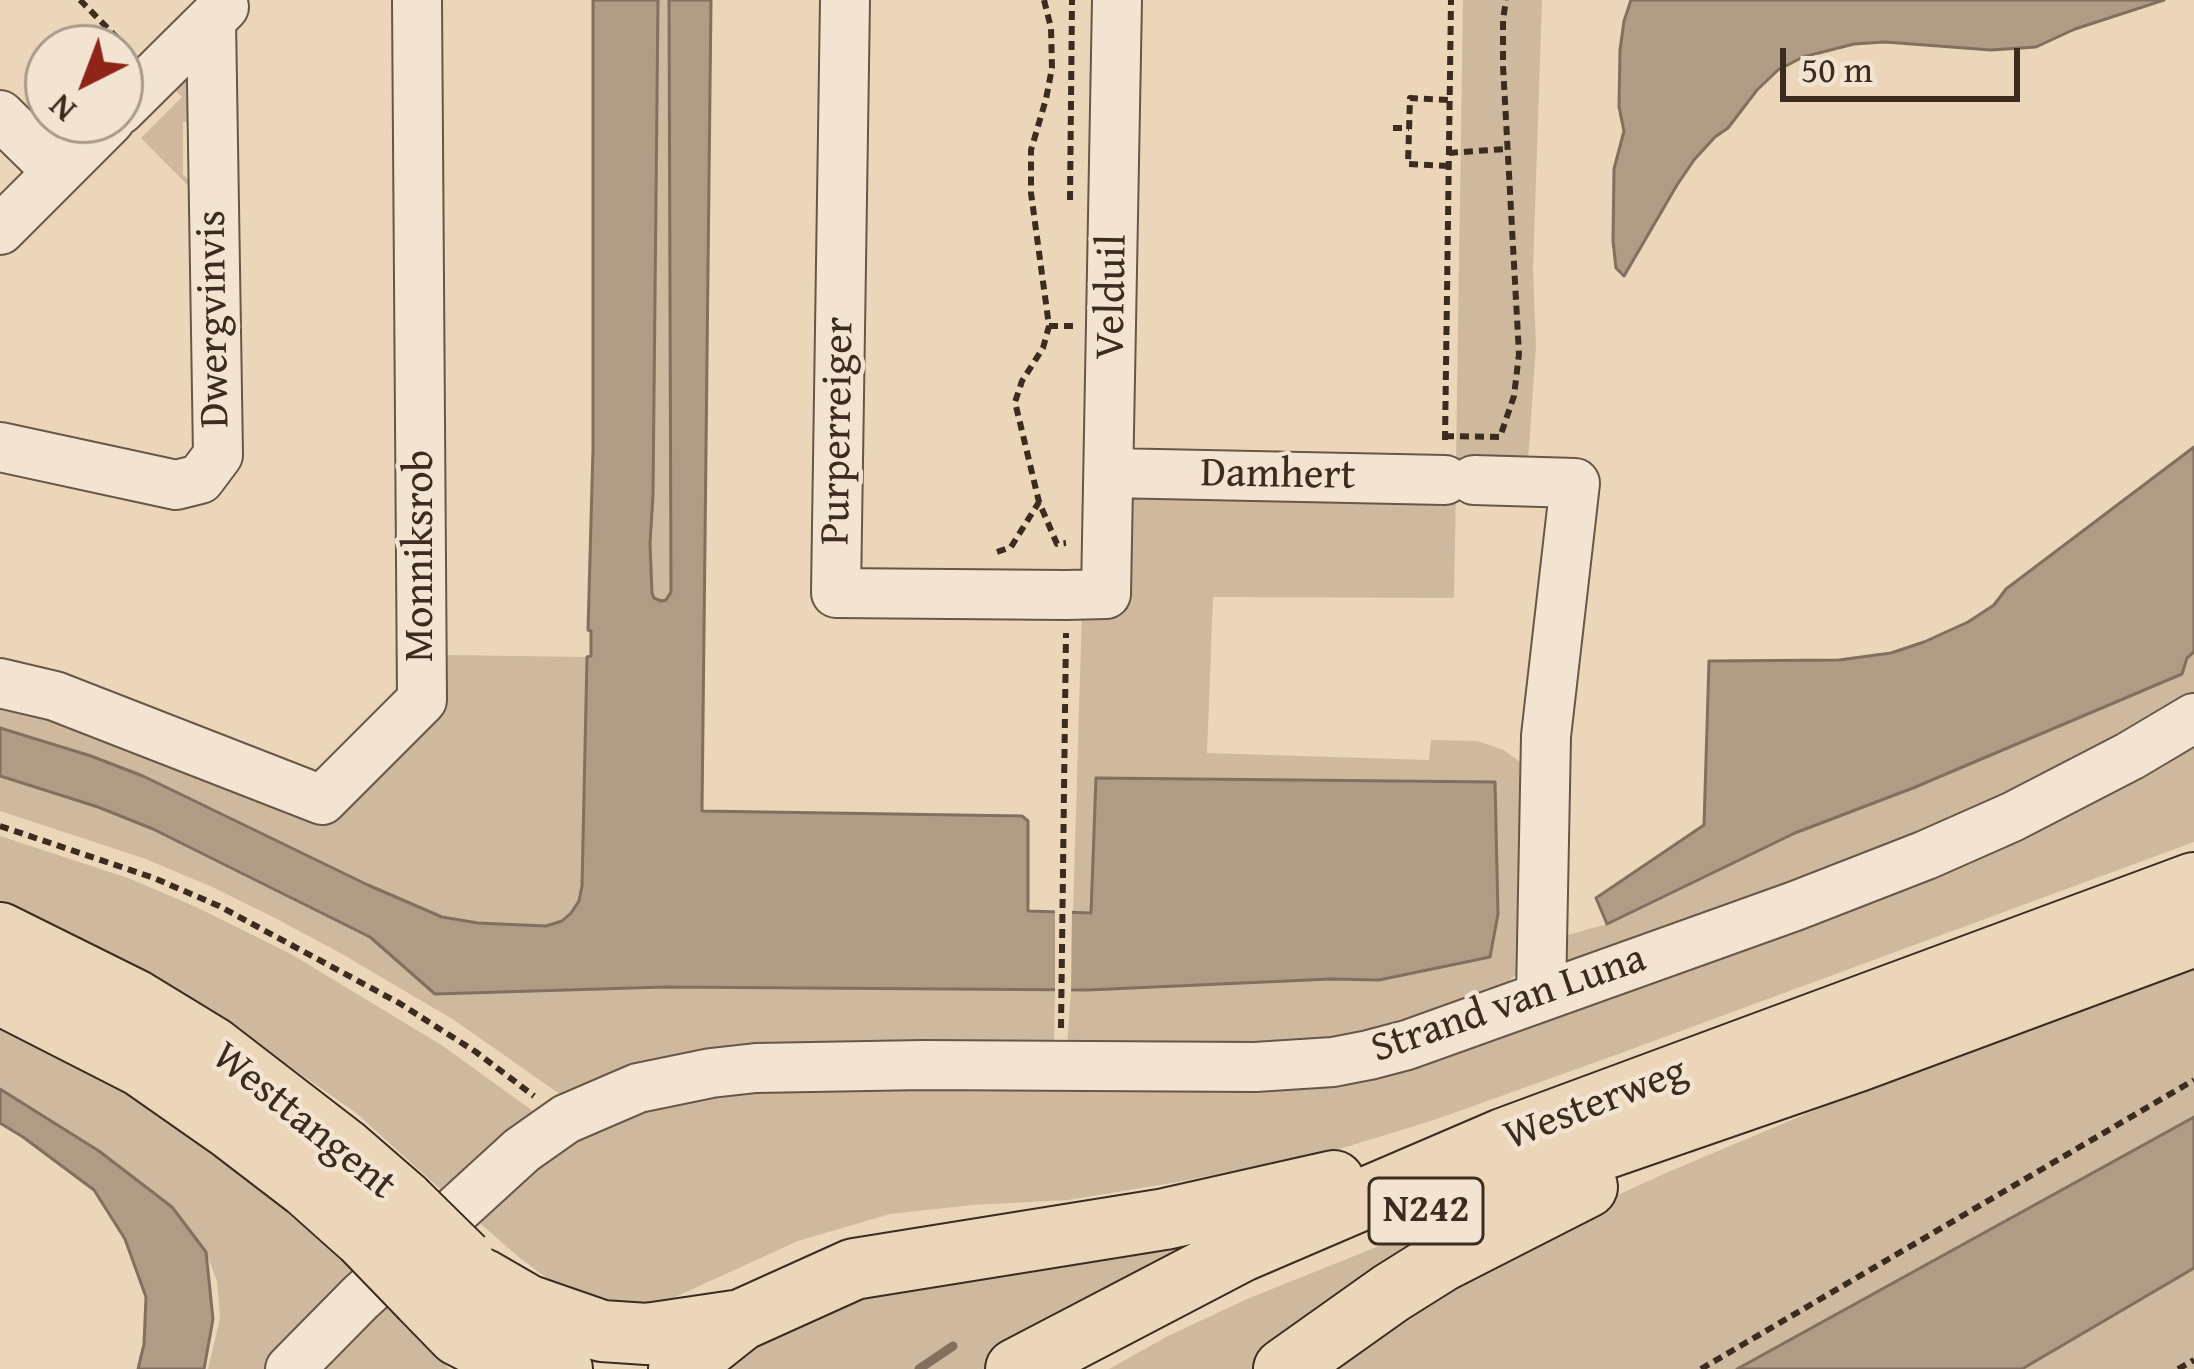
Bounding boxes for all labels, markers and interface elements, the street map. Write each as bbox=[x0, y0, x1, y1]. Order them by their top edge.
north arrow bbox=[24, 24, 144, 144]
scale bar bbox=[1786, 24, 2026, 98]
text: 50 m bbox=[1801, 42, 1873, 95]
text: N bbox=[38, 83, 86, 134]
street label: Dwergvinvis bbox=[188, 210, 242, 428]
street label: Velduil bbox=[1087, 234, 1139, 360]
street label: Purperreiger bbox=[812, 316, 866, 546]
street label: Damhert bbox=[1200, 449, 1356, 503]
street label: Monniksrob bbox=[396, 450, 446, 662]
street label: Strand van Luna bbox=[1365, 934, 1653, 1076]
street label: Westtangent bbox=[201, 1032, 405, 1212]
street label: Westerweg bbox=[1497, 1047, 1695, 1163]
road number: N242 bbox=[1369, 1178, 1483, 1244]

